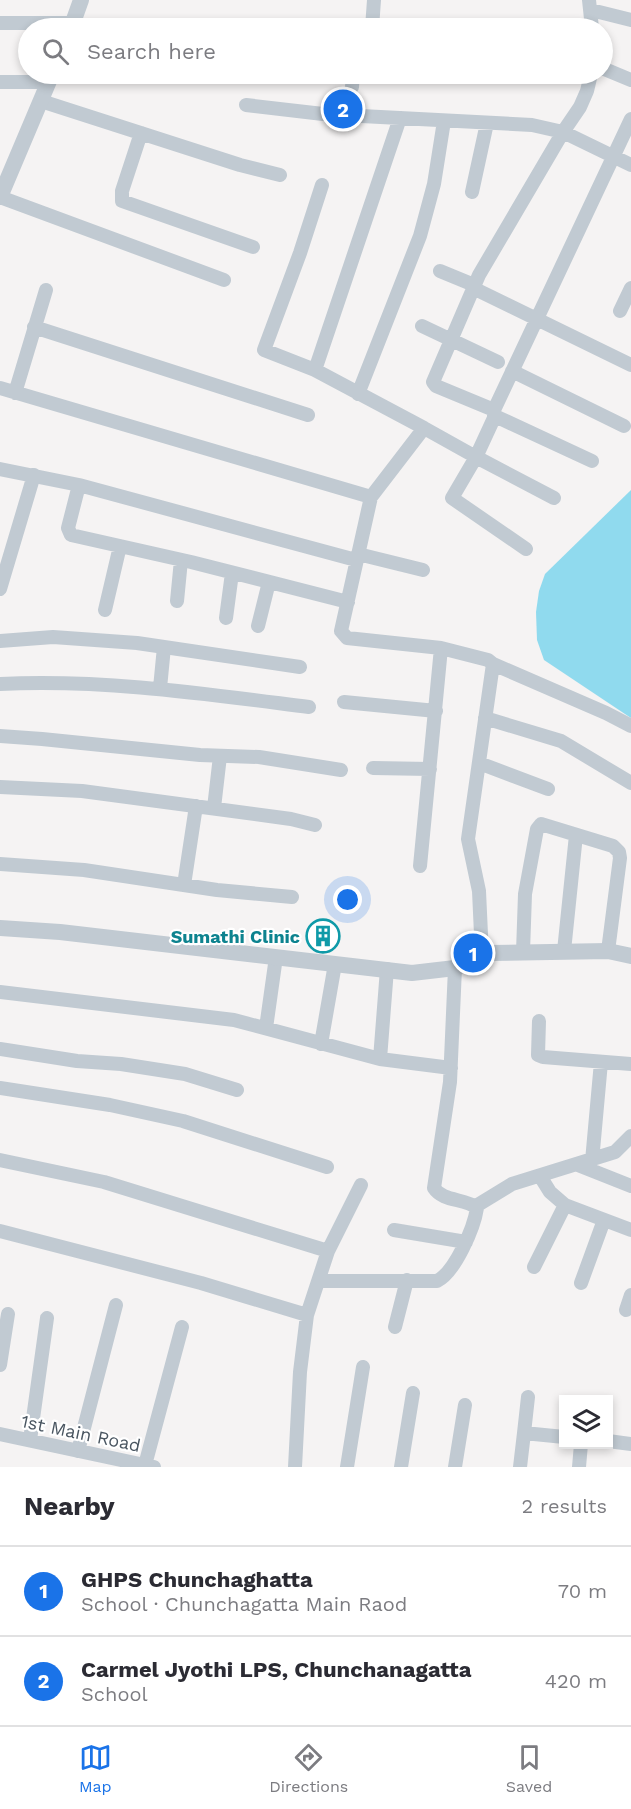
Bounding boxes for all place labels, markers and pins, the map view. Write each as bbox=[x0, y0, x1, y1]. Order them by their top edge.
pin: 2 bbox=[324, 86, 362, 132]
building icon: Sumathi Clinic bbox=[305, 918, 341, 954]
place label: Sumathi Clinic bbox=[171, 926, 300, 947]
pin: 1 bbox=[454, 930, 492, 976]

